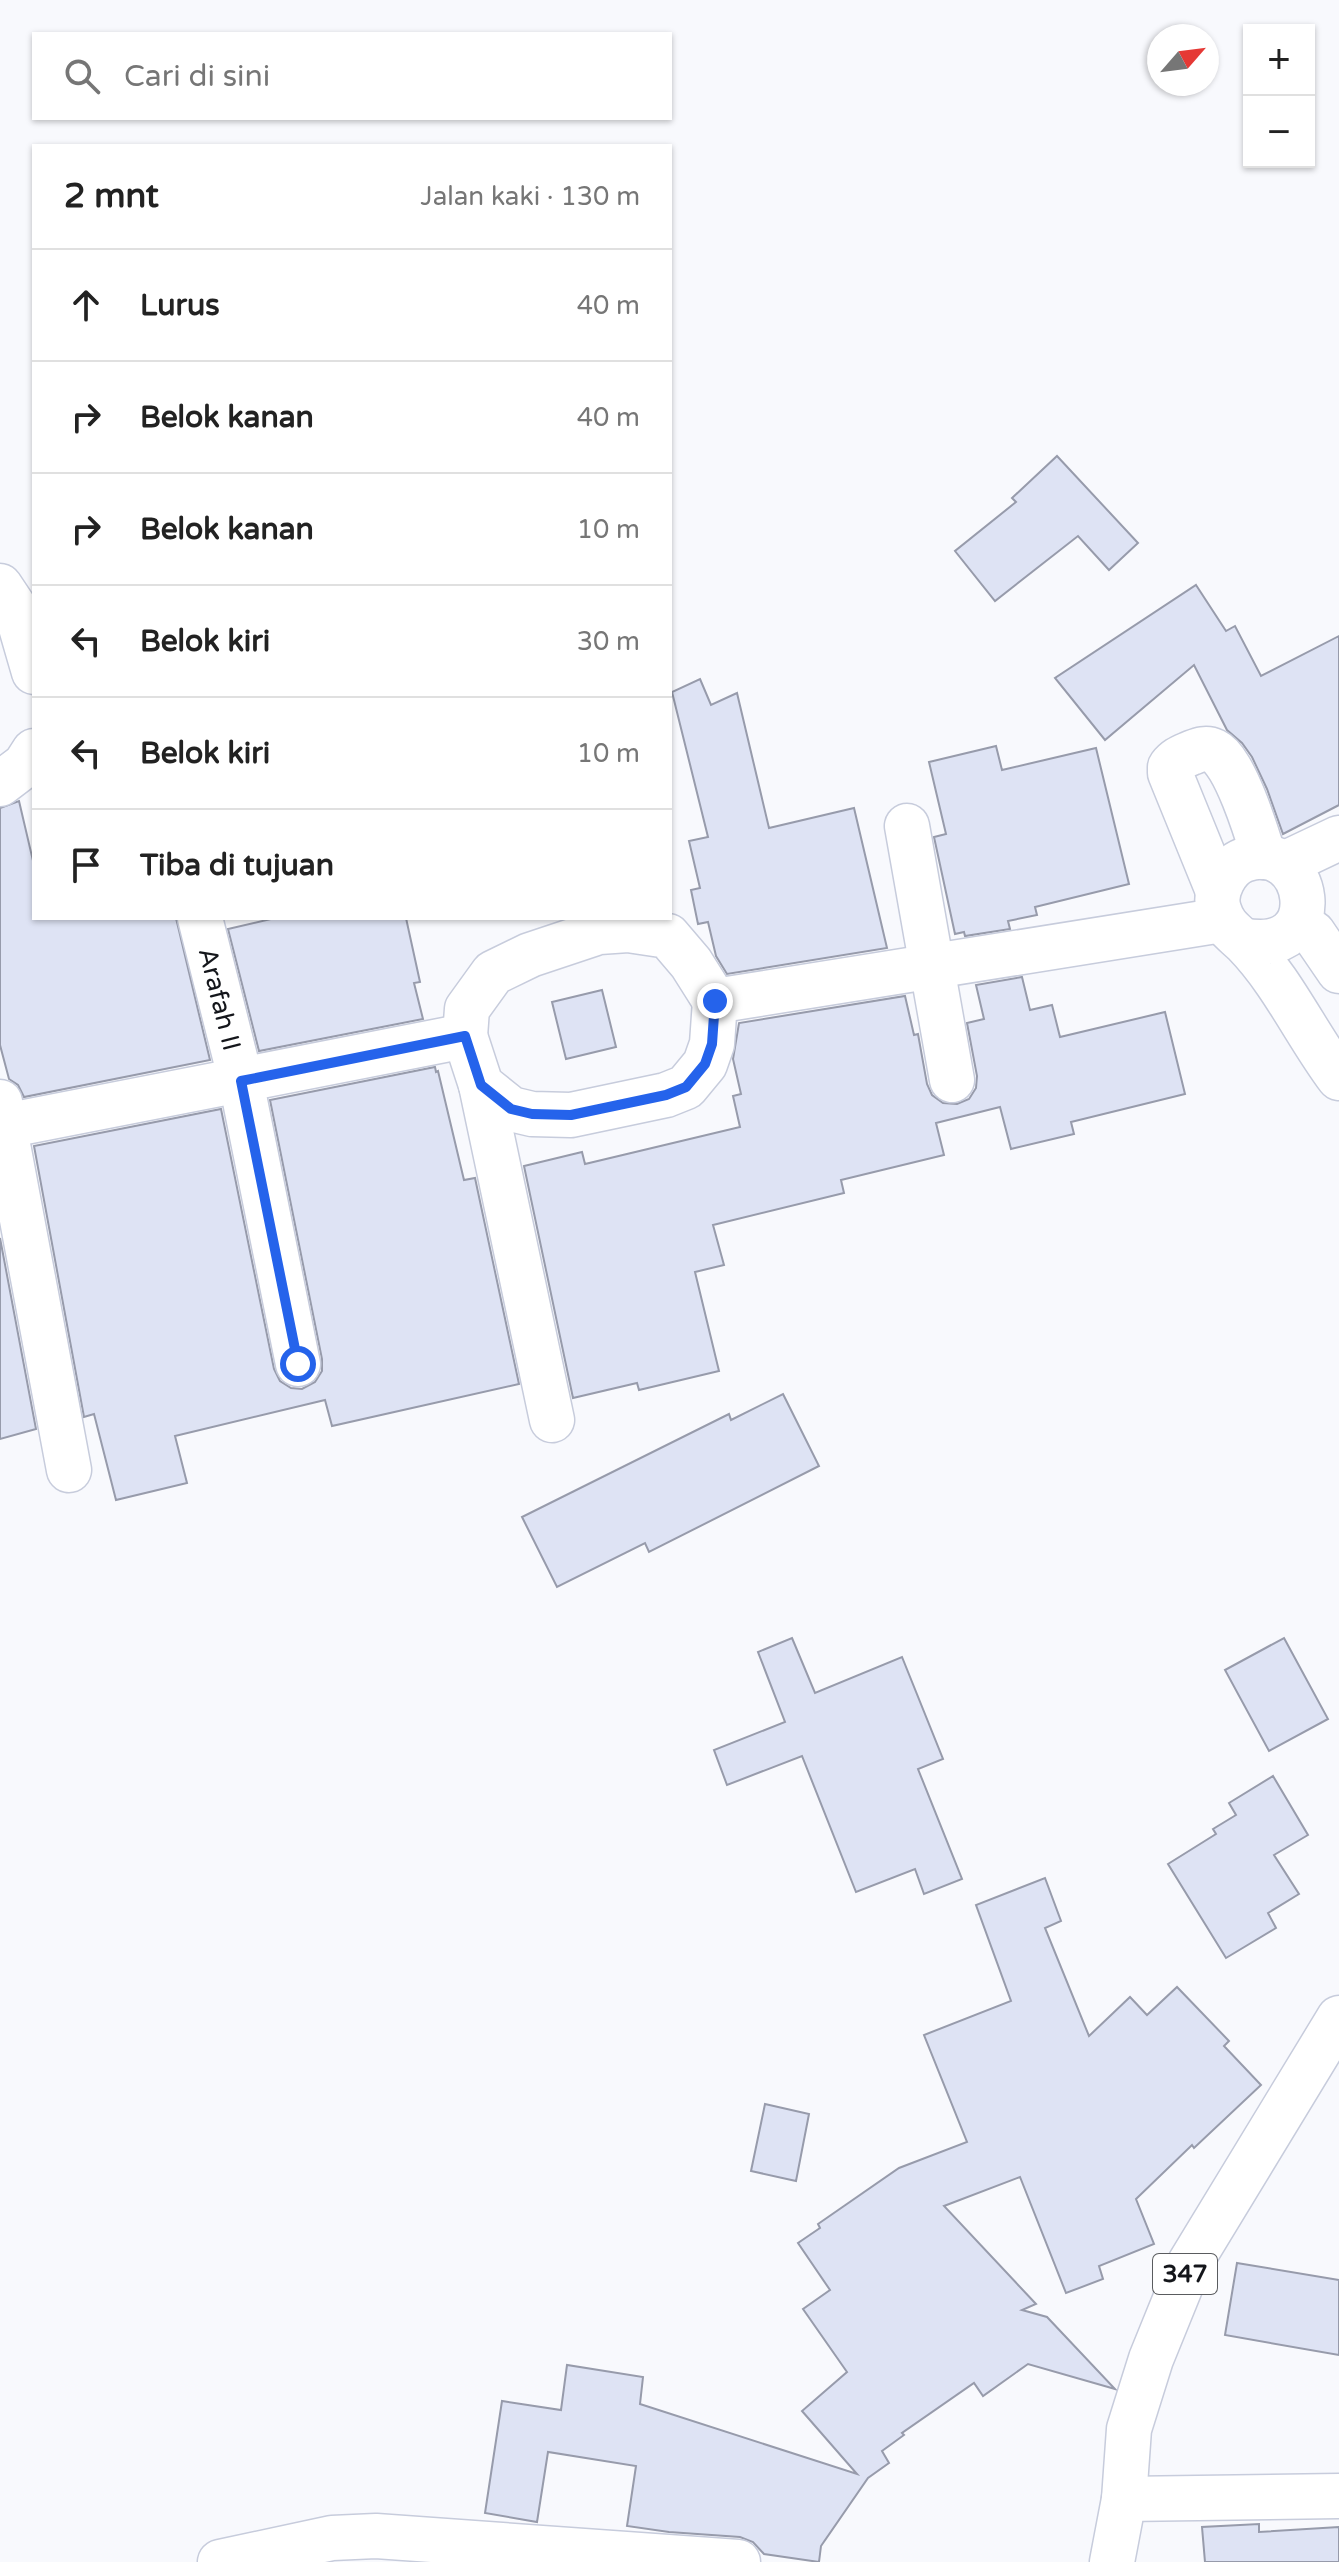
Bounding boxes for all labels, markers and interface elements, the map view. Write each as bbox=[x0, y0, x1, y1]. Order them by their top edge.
north arrow bbox=[1147, 24, 1219, 96]
map controls bbox=[1243, 24, 1315, 168]
button: + bbox=[1243, 24, 1315, 96]
search box bbox=[32, 32, 672, 120]
icon: search bbox=[60, 54, 104, 98]
text: Cari di sini bbox=[124, 58, 270, 95]
button: − bbox=[1243, 96, 1315, 168]
text: 2 mnt bbox=[64, 176, 159, 217]
text: Jalan kaki · 130 m bbox=[421, 181, 640, 212]
icon: ahead bbox=[64, 283, 108, 327]
text: Lurus bbox=[140, 287, 220, 324]
text: 40 m bbox=[577, 290, 640, 321]
icon: right bbox=[64, 395, 108, 439]
text: Belok kanan bbox=[140, 399, 314, 436]
text: 40 m bbox=[577, 402, 640, 433]
icon: right bbox=[64, 507, 108, 551]
text: Belok kanan bbox=[140, 511, 314, 548]
text: 10 m bbox=[577, 514, 640, 545]
icon: left bbox=[64, 619, 108, 663]
text: Belok kiri bbox=[140, 623, 270, 660]
text: 30 m bbox=[577, 626, 640, 657]
icon: left bbox=[64, 731, 108, 775]
text: Belok kiri bbox=[140, 735, 270, 772]
text: 10 m bbox=[577, 738, 640, 769]
icon: arrive bbox=[64, 843, 108, 887]
text: Tiba di tujuan bbox=[140, 847, 334, 884]
street label: Arafah II bbox=[192, 944, 247, 1054]
route end bbox=[697, 983, 733, 1019]
route start bbox=[280, 1346, 316, 1382]
road number: 347 bbox=[1153, 2254, 1217, 2294]

